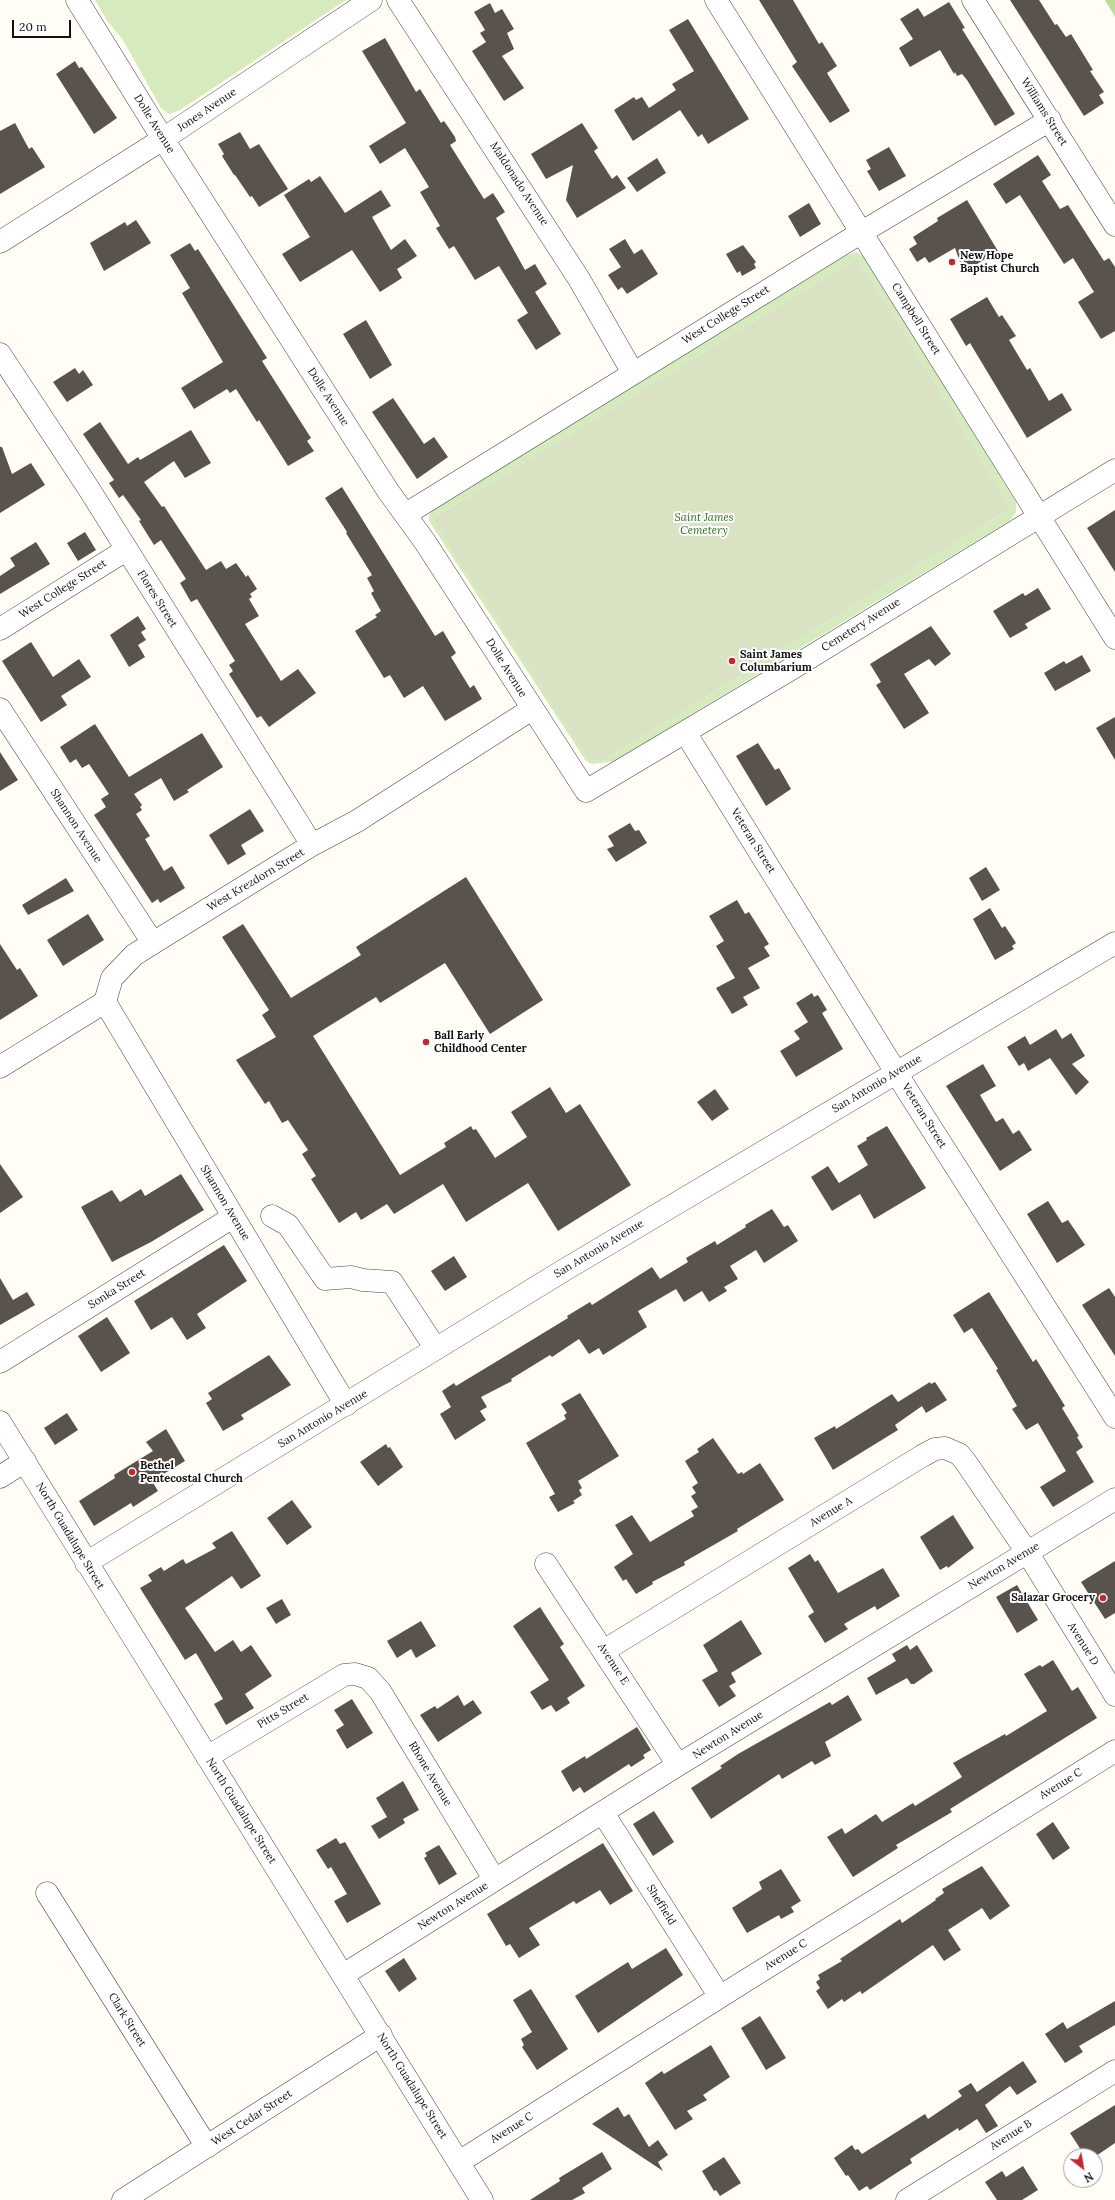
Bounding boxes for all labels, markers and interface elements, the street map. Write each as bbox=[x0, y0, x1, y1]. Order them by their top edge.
scale bar bbox=[14, 12, 73, 38]
text: 20 m bbox=[19, 19, 47, 34]
street label: Williams Street bbox=[1018, 76, 1070, 148]
street label: Jones Avenue bbox=[175, 85, 239, 135]
street label: Dolle Avenue bbox=[131, 92, 177, 156]
street label: Maldonado Avenue bbox=[487, 140, 551, 228]
place label: New Hope Baptist Church bbox=[960, 249, 1039, 275]
marker: New Hope Baptist Church bbox=[947, 257, 957, 267]
street label: Campbell Street bbox=[889, 281, 943, 357]
street label: West College Street bbox=[680, 283, 772, 347]
street label: Dolle Avenue bbox=[304, 365, 352, 429]
park label: Saint James Cemetery bbox=[675, 511, 733, 537]
street label: West College Street bbox=[17, 557, 109, 621]
street label: Flores Street bbox=[134, 568, 180, 630]
street label: Cemetery Avenue bbox=[819, 595, 903, 655]
street label: Dolle Avenue bbox=[483, 636, 529, 700]
place label: Saint James Columbarium bbox=[740, 648, 812, 674]
marker: Saint James Columbarium bbox=[727, 656, 737, 666]
street label: Shannon Avenue bbox=[47, 787, 105, 865]
street label: Veteran Street bbox=[728, 806, 778, 876]
street label: West Krezdorn Street bbox=[205, 846, 307, 914]
place label: Ball Early Childhood Center bbox=[434, 1029, 527, 1055]
marker: Ball Early Childhood Center bbox=[421, 1037, 431, 1047]
street label: San Antonio Avenue bbox=[830, 1052, 924, 1116]
street label: Veteran Street bbox=[899, 1081, 949, 1151]
street label: Shannon Avenue bbox=[197, 1163, 253, 1243]
street label: San Antonio Avenue bbox=[552, 1217, 646, 1281]
street label: Sonka Street bbox=[86, 1266, 148, 1312]
street label: San Antonio Avenue bbox=[276, 1387, 370, 1451]
place label: Bethel Pentecostal Church bbox=[140, 1459, 243, 1485]
marker: Bethel Pentecostal Church bbox=[127, 1467, 137, 1477]
street label: North Guadalupe Street bbox=[33, 1480, 107, 1592]
street label: Avenue A bbox=[807, 1494, 855, 1530]
street label: Newton Avenue bbox=[966, 1540, 1042, 1592]
place label: Salazar Grocery bbox=[1011, 1591, 1095, 1605]
marker: Salazar Grocery bbox=[1098, 1593, 1108, 1603]
street label: Avenue D bbox=[1065, 1620, 1101, 1668]
street label: Avenue E bbox=[595, 1641, 631, 1687]
street label: Pitts Street bbox=[255, 1690, 311, 1732]
street label: Newton Avenue bbox=[690, 1708, 766, 1762]
street label: Rhone Avenue bbox=[406, 1739, 454, 1809]
street label: North Guadalupe Street bbox=[203, 1756, 279, 1866]
street label: Avenue C bbox=[1037, 1766, 1085, 1802]
street label: Newton Avenue bbox=[415, 1879, 491, 1933]
street label: Sheffield bbox=[643, 1882, 679, 1928]
street label: Avenue C bbox=[762, 1937, 810, 1973]
street label: Clark Street bbox=[105, 1991, 149, 2049]
street label: North Guadalupe Street bbox=[374, 2031, 450, 2141]
street label: West Cedar Street bbox=[209, 2087, 295, 2149]
street label: Avenue C bbox=[488, 2110, 536, 2146]
street label: Avenue B bbox=[988, 2117, 1034, 2153]
north arrow bbox=[1063, 2148, 1103, 2188]
text: N bbox=[1081, 2169, 1096, 2186]

